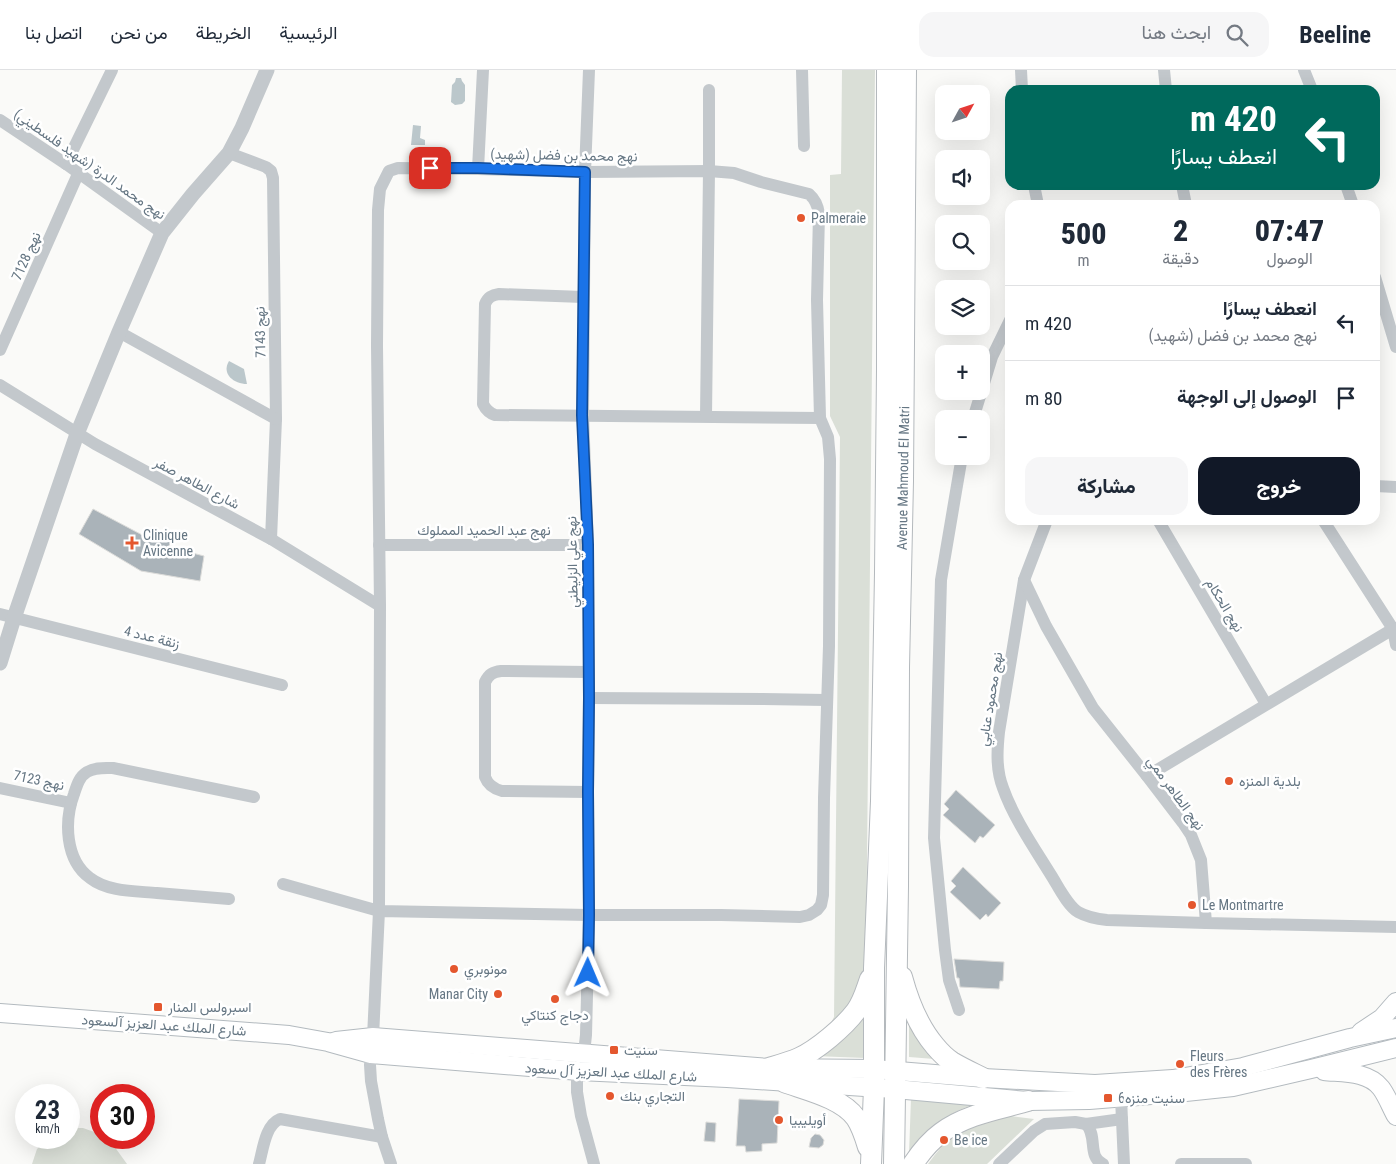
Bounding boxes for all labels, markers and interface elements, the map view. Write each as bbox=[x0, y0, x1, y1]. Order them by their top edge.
search box bbox=[919, 12, 1269, 57]
text: ابحث هنا bbox=[1142, 21, 1211, 44]
icon: search bbox=[1223, 21, 1251, 49]
text: Beeline bbox=[1299, 21, 1371, 49]
text: اتصل بنا bbox=[25, 22, 82, 43]
text: من نحن bbox=[110, 22, 168, 43]
text: الخريطة bbox=[196, 22, 251, 43]
text: الرئيسية bbox=[279, 22, 337, 43]
north arrow bbox=[935, 85, 990, 140]
map controls bbox=[935, 85, 990, 465]
text: 420 m bbox=[1190, 99, 1277, 140]
street label: نهج محمد الدرة (شهيد فلسطيني) bbox=[9, 105, 169, 226]
icon: left bbox=[1295, 105, 1360, 170]
text: انعطف يسارًا bbox=[1170, 144, 1277, 169]
street label: نهج محمد بن فضل (شهيد) bbox=[490, 146, 638, 167]
pin bbox=[409, 147, 451, 189]
button: sound bbox=[935, 150, 990, 205]
icon: arrive bbox=[416, 154, 444, 182]
place label: Palmeraie bbox=[811, 210, 867, 226]
marker: Palmeraie bbox=[795, 212, 807, 224]
text: 2 bbox=[1173, 213, 1188, 248]
text: 07:47 bbox=[1255, 213, 1324, 248]
button: search bbox=[935, 215, 990, 270]
text: 500 bbox=[1061, 216, 1106, 251]
street label: نهج 7128 bbox=[8, 229, 47, 284]
text: دقيقة bbox=[1162, 249, 1199, 268]
text: الوصول bbox=[1266, 249, 1313, 268]
text: m bbox=[1078, 251, 1090, 270]
button: layers bbox=[935, 280, 990, 335]
text: انعطف يسارًا bbox=[1223, 297, 1317, 320]
street label: نهج 7143 bbox=[252, 306, 271, 358]
icon: left bbox=[1332, 309, 1360, 337]
text: 420 m bbox=[1025, 312, 1072, 335]
text: نهج محمد بن فضل (شهيد) bbox=[1149, 326, 1317, 345]
button: + bbox=[935, 345, 990, 400]
icon: arrive bbox=[1332, 384, 1360, 412]
text: الوصول إلى الوجهة bbox=[1177, 385, 1317, 408]
text: 80 m bbox=[1025, 387, 1062, 410]
street label: Avenue Mahmoud El Matri bbox=[894, 406, 912, 550]
button: − bbox=[935, 410, 990, 465]
street label: شارع الطاهر صفر bbox=[149, 453, 242, 515]
button: مشاركة bbox=[1025, 457, 1188, 515]
button: خروج bbox=[1198, 457, 1360, 515]
street label: نهج علي الزليطني bbox=[563, 516, 585, 608]
street label: نهج عبد الحميد المملوك bbox=[417, 522, 551, 541]
place label: Clinique Avicenne bbox=[143, 527, 194, 559]
marker: Clinique Avicenne bbox=[125, 536, 139, 550]
street label: نهج الحكام bbox=[1200, 575, 1247, 636]
street label: زنقة عدد 4 bbox=[122, 622, 182, 653]
street label: نهج محمود عنابي bbox=[975, 651, 1009, 748]
street label: نهج الطاهر ممي bbox=[1141, 753, 1208, 835]
street label: نهج 7123 bbox=[12, 767, 66, 796]
place label: بلدية المنزه bbox=[1239, 773, 1301, 790]
marker: بلدية المنزه bbox=[1223, 775, 1235, 787]
place label: Le Montmartre bbox=[1202, 897, 1284, 913]
marker: Le Montmartre bbox=[1186, 899, 1198, 911]
position arrow bbox=[561, 946, 613, 998]
place label: مونوبري bbox=[464, 961, 507, 981]
marker: مونوبري bbox=[448, 963, 460, 975]
place label: Manar City bbox=[429, 986, 488, 1002]
marker: Manar City bbox=[492, 988, 504, 1000]
marker: دجاج كنتاكي bbox=[549, 993, 561, 1005]
place label: اسبرولس المنار bbox=[167, 999, 252, 1016]
marker: اسبرولس المنار bbox=[152, 1001, 164, 1013]
place label: دجاج كنتاكي bbox=[521, 1007, 589, 1027]
street label: شارع الملك عبد العزيز آلسعود bbox=[81, 1011, 247, 1042]
place label: سنيت bbox=[624, 1042, 658, 1058]
marker: سنيت bbox=[608, 1044, 620, 1056]
place label: Fleurs des Frères bbox=[1190, 1048, 1247, 1080]
marker: Fleurs des Frères bbox=[1174, 1058, 1186, 1070]
street label: شارع الملك عبد العزيز آل سعود bbox=[524, 1060, 697, 1087]
speed limit sign: 30 bbox=[90, 1084, 155, 1149]
place label: التجاري بنك bbox=[620, 1088, 685, 1108]
marker: التجاري بنك bbox=[604, 1090, 616, 1102]
place label: سنيت منزه6 bbox=[1118, 1090, 1185, 1107]
marker: سنيت منزه6 bbox=[1102, 1092, 1114, 1104]
text: 23 bbox=[35, 1096, 60, 1125]
place label: أويليبيا bbox=[789, 1112, 826, 1129]
marker: أويليبيا bbox=[773, 1114, 785, 1126]
text: km/h bbox=[35, 1122, 60, 1136]
place label: Be ice bbox=[954, 1132, 988, 1148]
marker: Be ice bbox=[938, 1134, 950, 1146]

